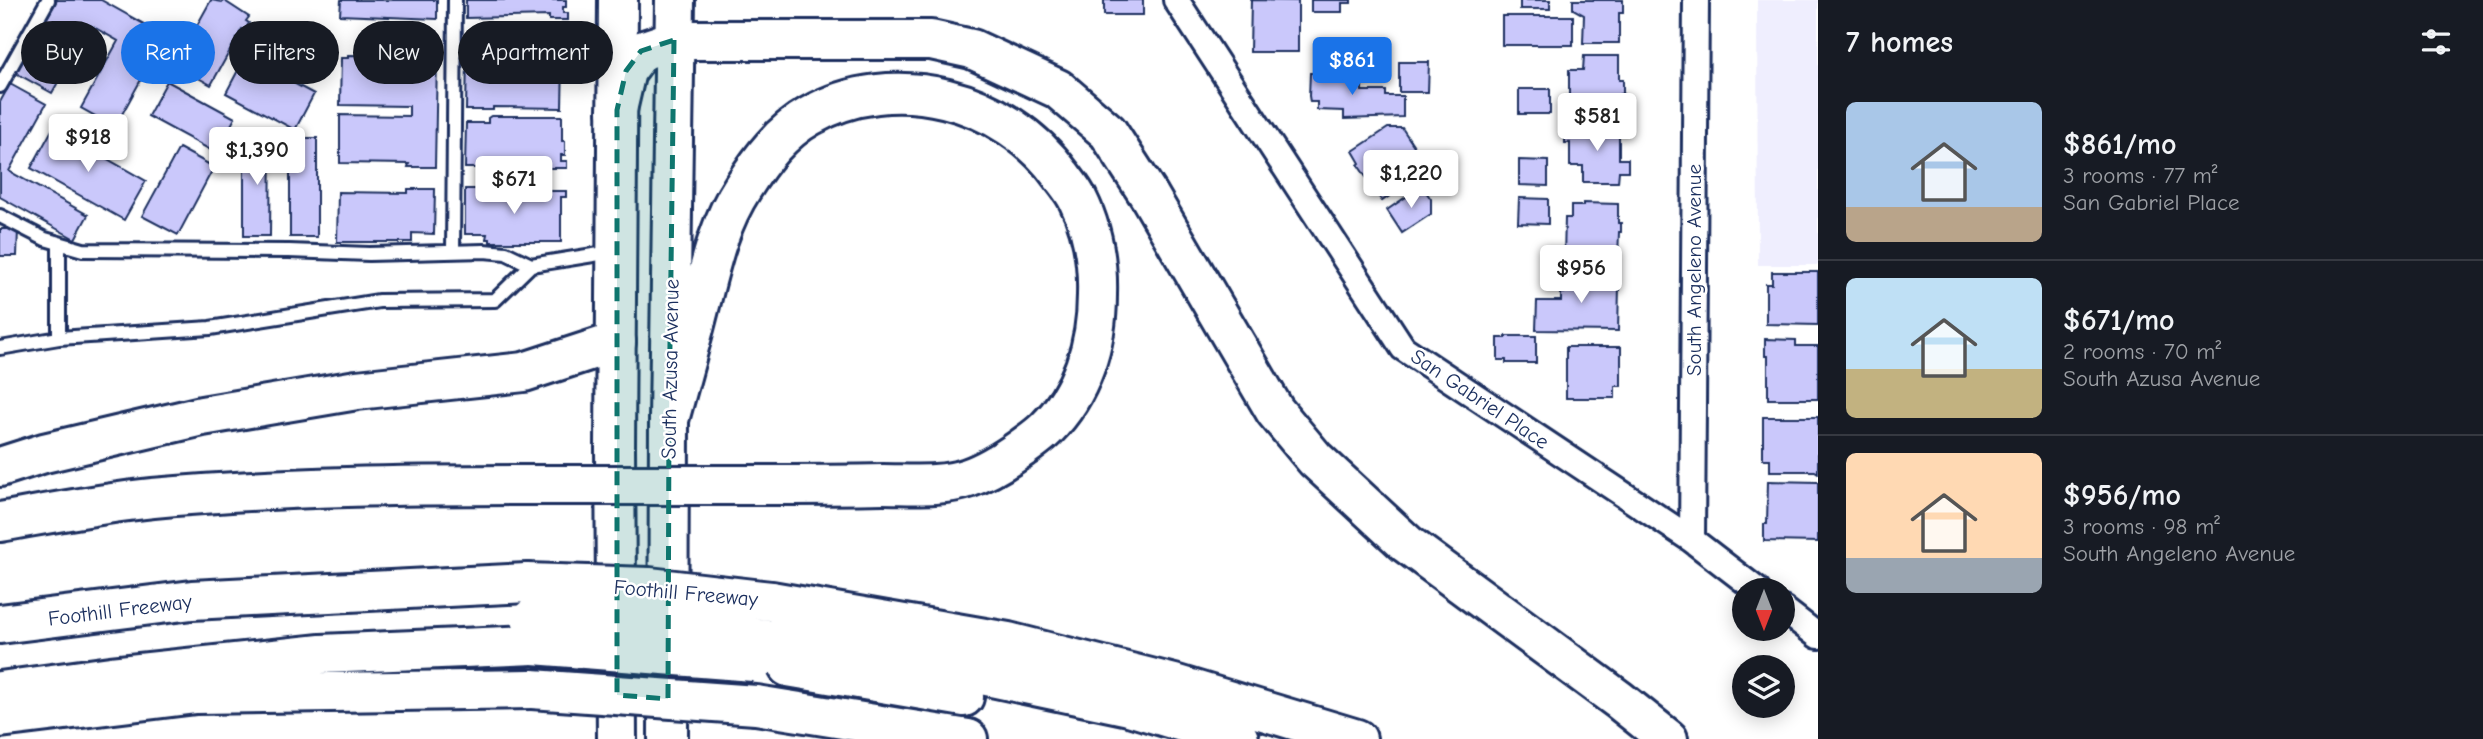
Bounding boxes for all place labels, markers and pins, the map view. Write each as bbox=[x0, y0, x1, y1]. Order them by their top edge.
pin: $861 bbox=[1311, 38, 1393, 97]
pin: $581 bbox=[1556, 94, 1638, 153]
pin: $918 bbox=[47, 114, 129, 174]
pin: $1,390 bbox=[200, 128, 314, 187]
pin: $1,220 bbox=[1354, 150, 1468, 210]
pin: $671 bbox=[473, 156, 555, 216]
pin: $956 bbox=[1540, 246, 1622, 305]

